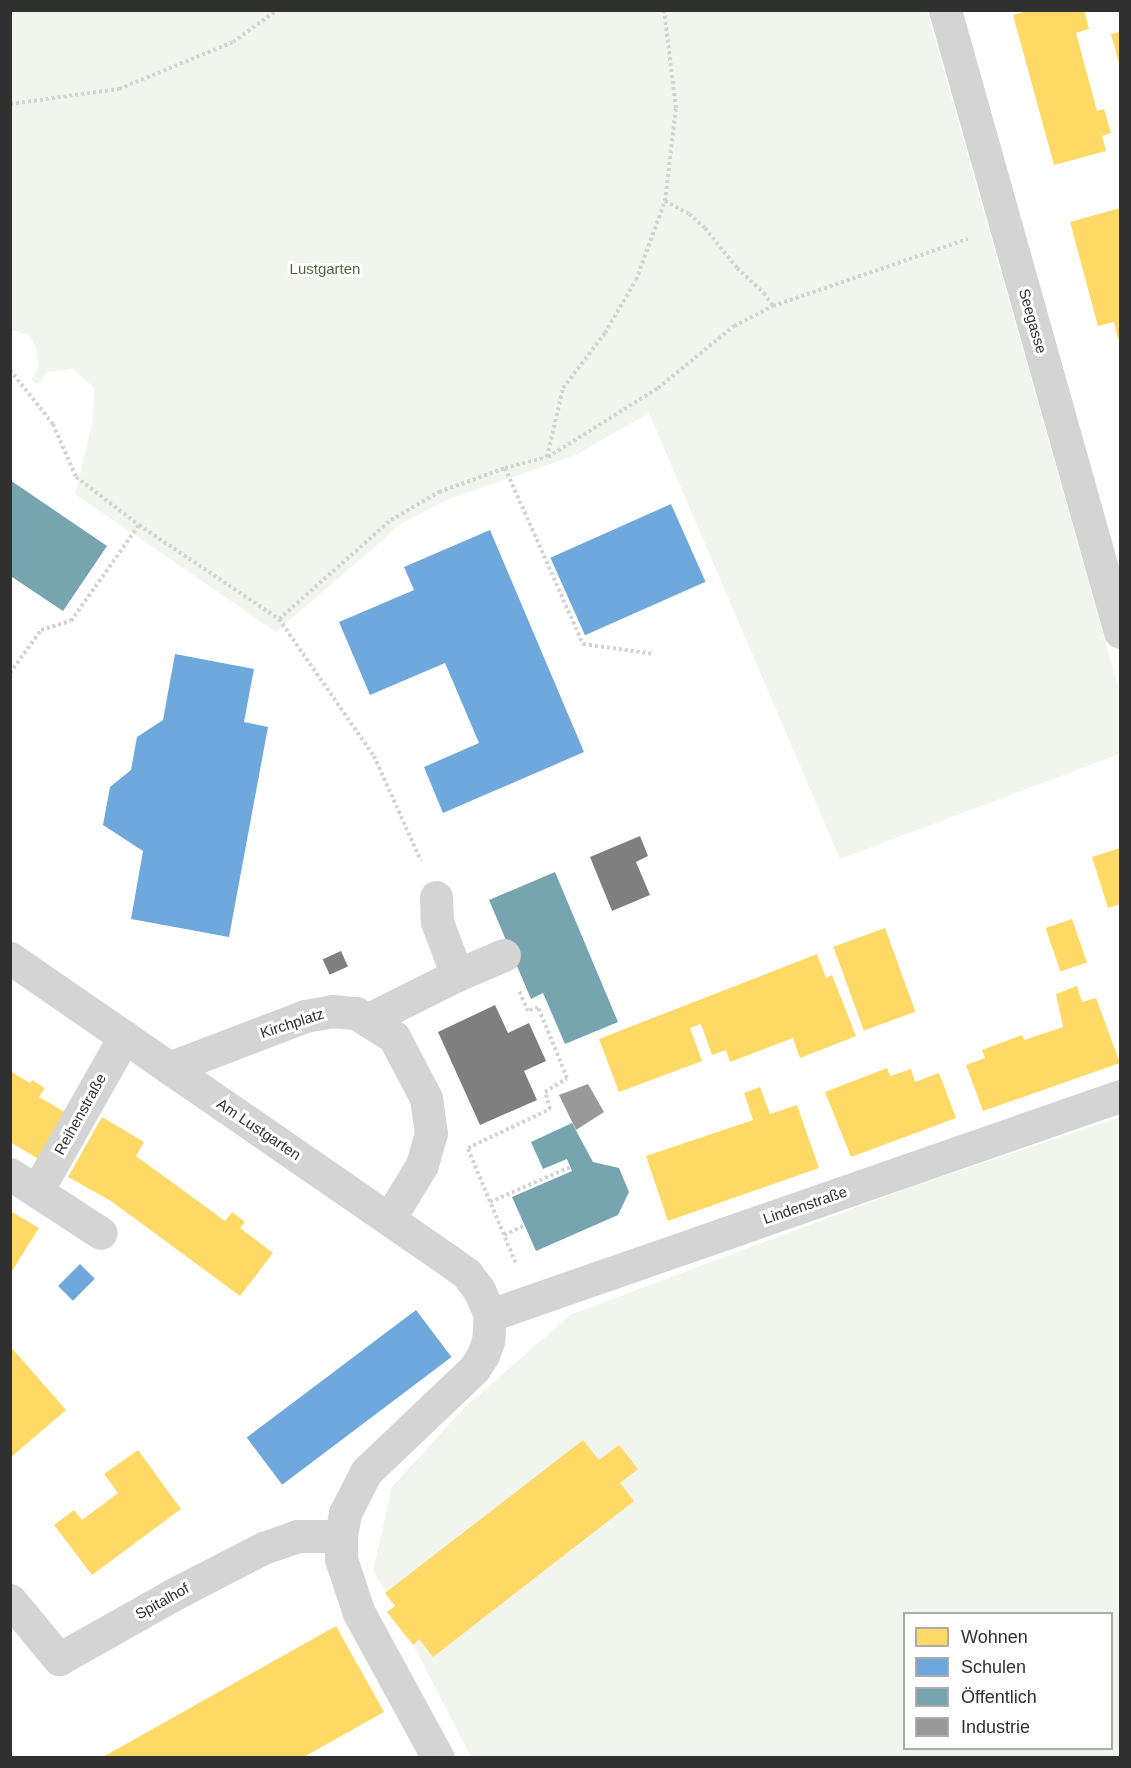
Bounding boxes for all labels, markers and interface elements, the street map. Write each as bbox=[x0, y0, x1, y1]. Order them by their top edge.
park label: Lustgarten bbox=[290, 260, 360, 278]
street label: Seegasse bbox=[1015, 286, 1051, 356]
street label: Kirchplatz bbox=[258, 1004, 326, 1042]
street label: Reihenstraße bbox=[50, 1070, 110, 1158]
street label: Am Lustgarten bbox=[214, 1094, 304, 1164]
street label: Lindenstraße bbox=[761, 1182, 849, 1228]
street label: Spitalhof bbox=[132, 1579, 192, 1623]
legend bbox=[903, 1612, 1113, 1750]
text: Wohnen bbox=[961, 1627, 1028, 1647]
text: Schulen bbox=[961, 1657, 1026, 1677]
text: Öffentlich bbox=[961, 1687, 1037, 1707]
text: Industrie bbox=[961, 1717, 1030, 1737]

